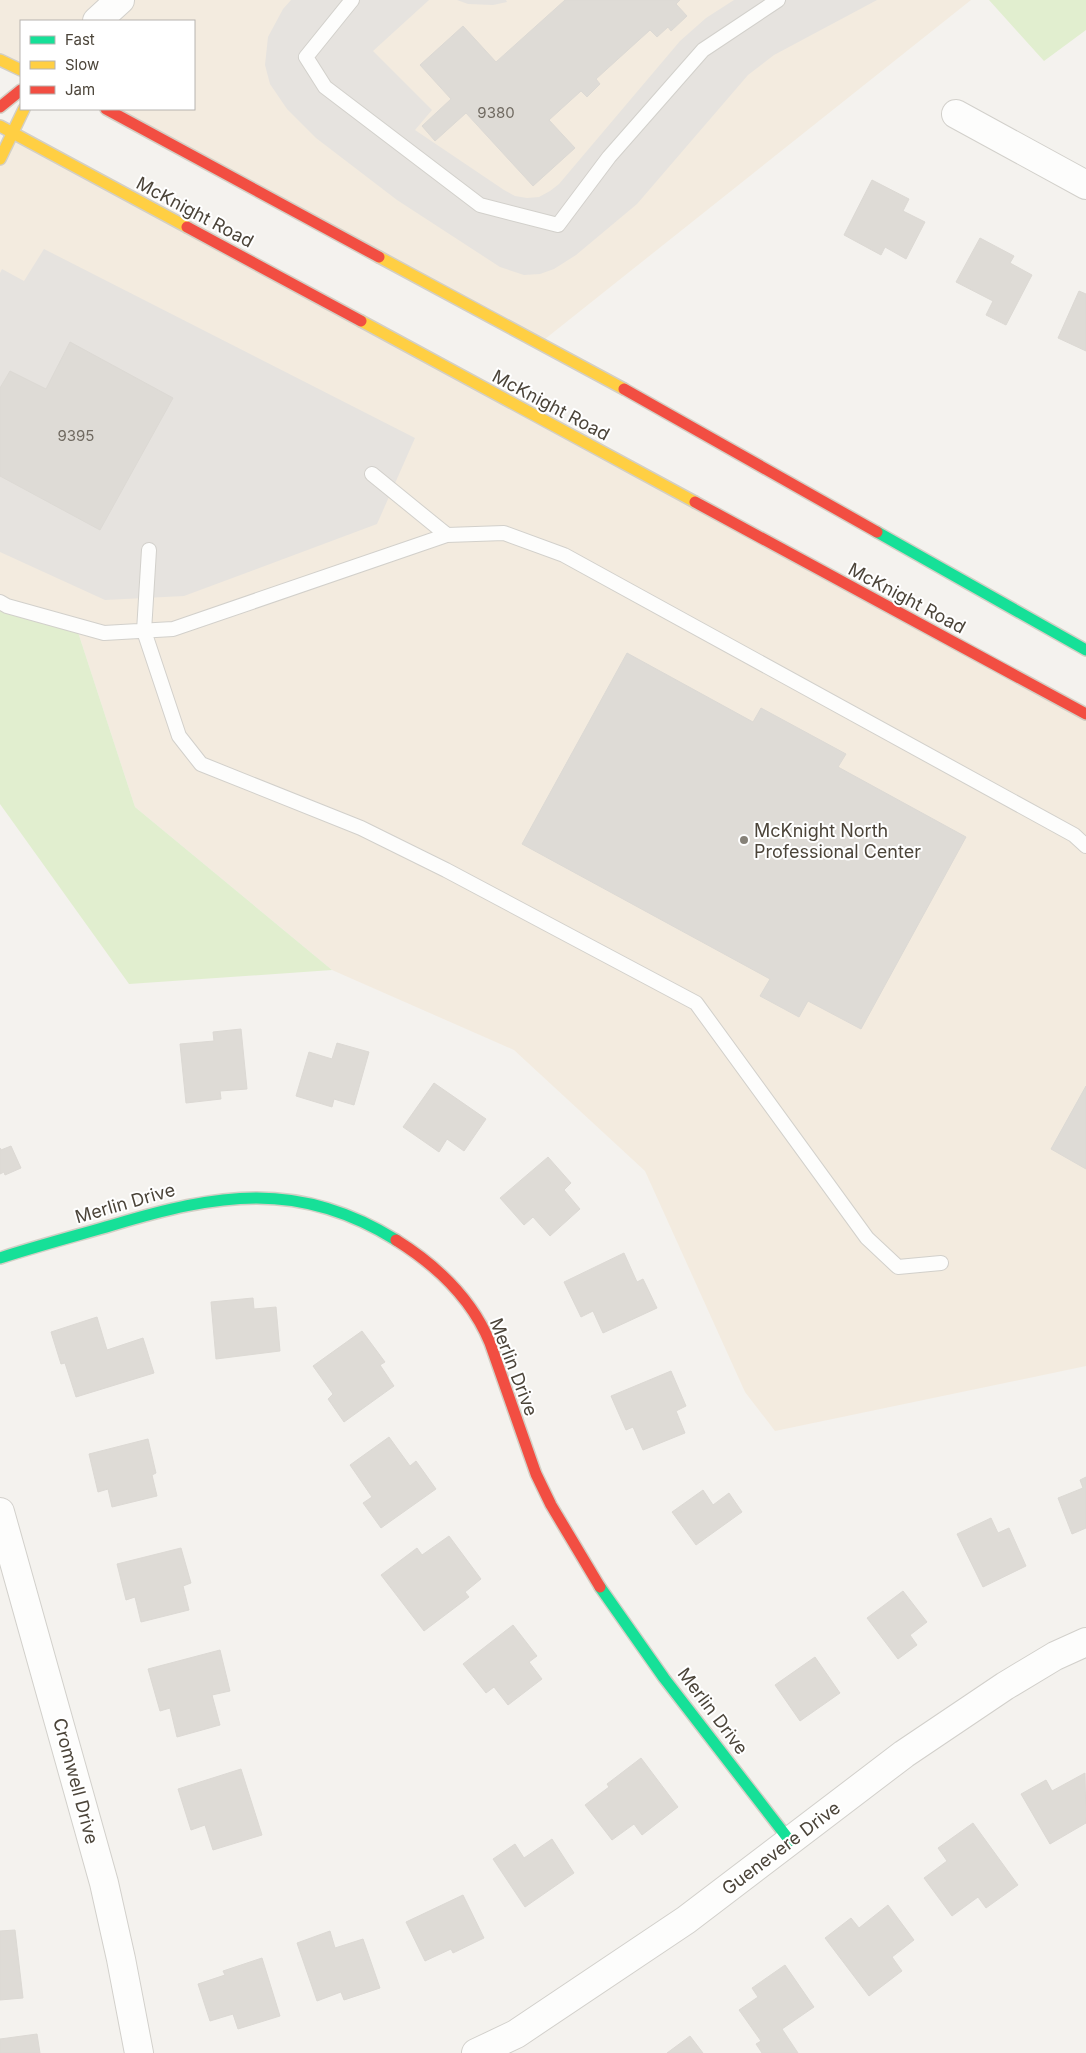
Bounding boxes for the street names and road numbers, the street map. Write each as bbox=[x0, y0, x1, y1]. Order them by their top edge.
street label: McKnight Road bbox=[133, 172, 257, 252]
street label: McKnight Road bbox=[489, 365, 613, 445]
street label: McKnight Road bbox=[845, 558, 969, 638]
street label: Merlin Drive bbox=[73, 1179, 177, 1227]
street label: Merlin Drive bbox=[486, 1315, 542, 1419]
street label: Merlin Drive bbox=[674, 1664, 752, 1758]
street label: Cromwell Drive bbox=[49, 1716, 103, 1846]
street label: Guenevere Drive bbox=[718, 1797, 844, 1899]

